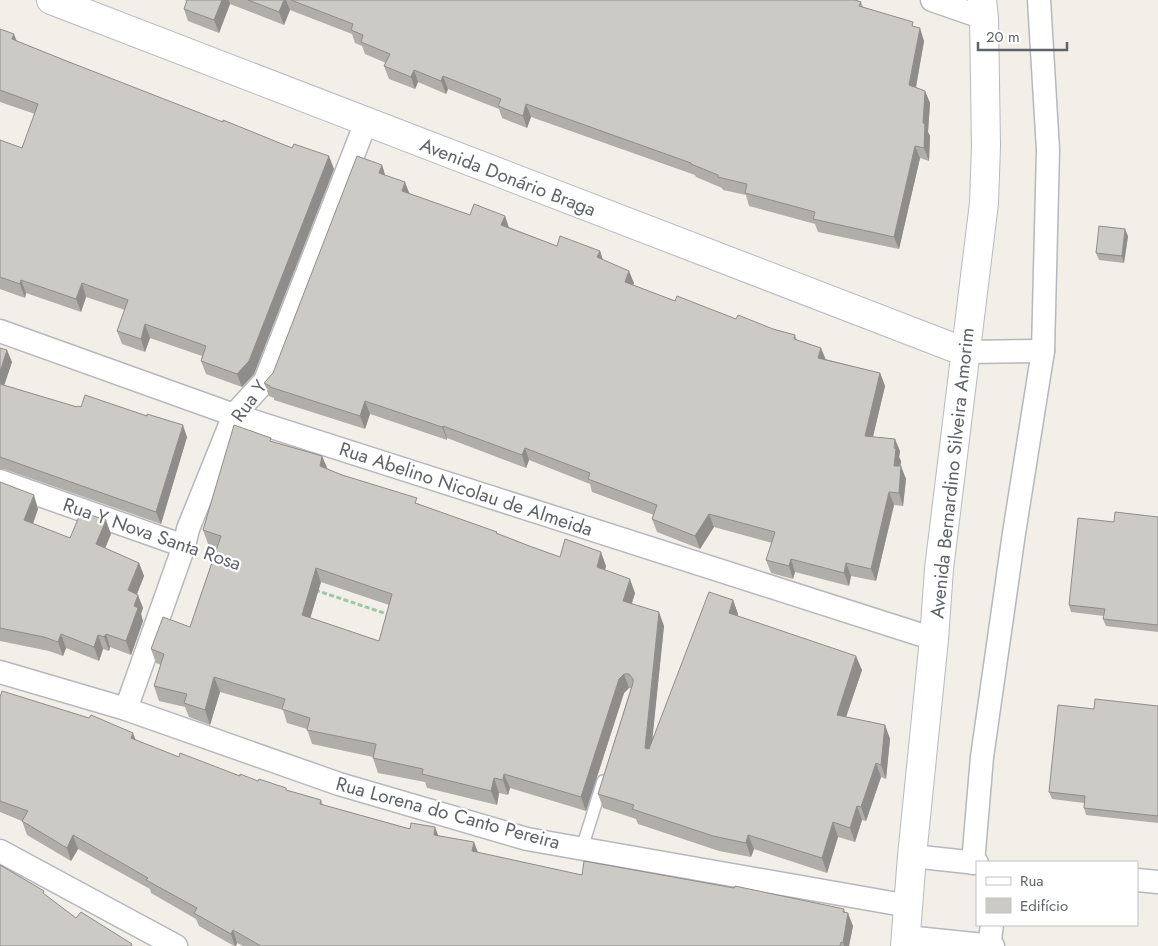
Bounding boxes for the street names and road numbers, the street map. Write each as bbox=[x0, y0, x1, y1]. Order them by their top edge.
street label: Avenida Donário Braga bbox=[416, 131, 600, 223]
street label: Avenida Bernardino Silveira Amorim bbox=[923, 326, 981, 620]
street label: Rua Y bbox=[225, 374, 274, 428]
street label: Rua Abelino Nicolau de Almeida bbox=[336, 435, 596, 543]
street label: Rua Y Nova Santa Rosa bbox=[59, 491, 245, 577]
street label: Rua Lorena do Canto Pereira bbox=[333, 770, 563, 856]

